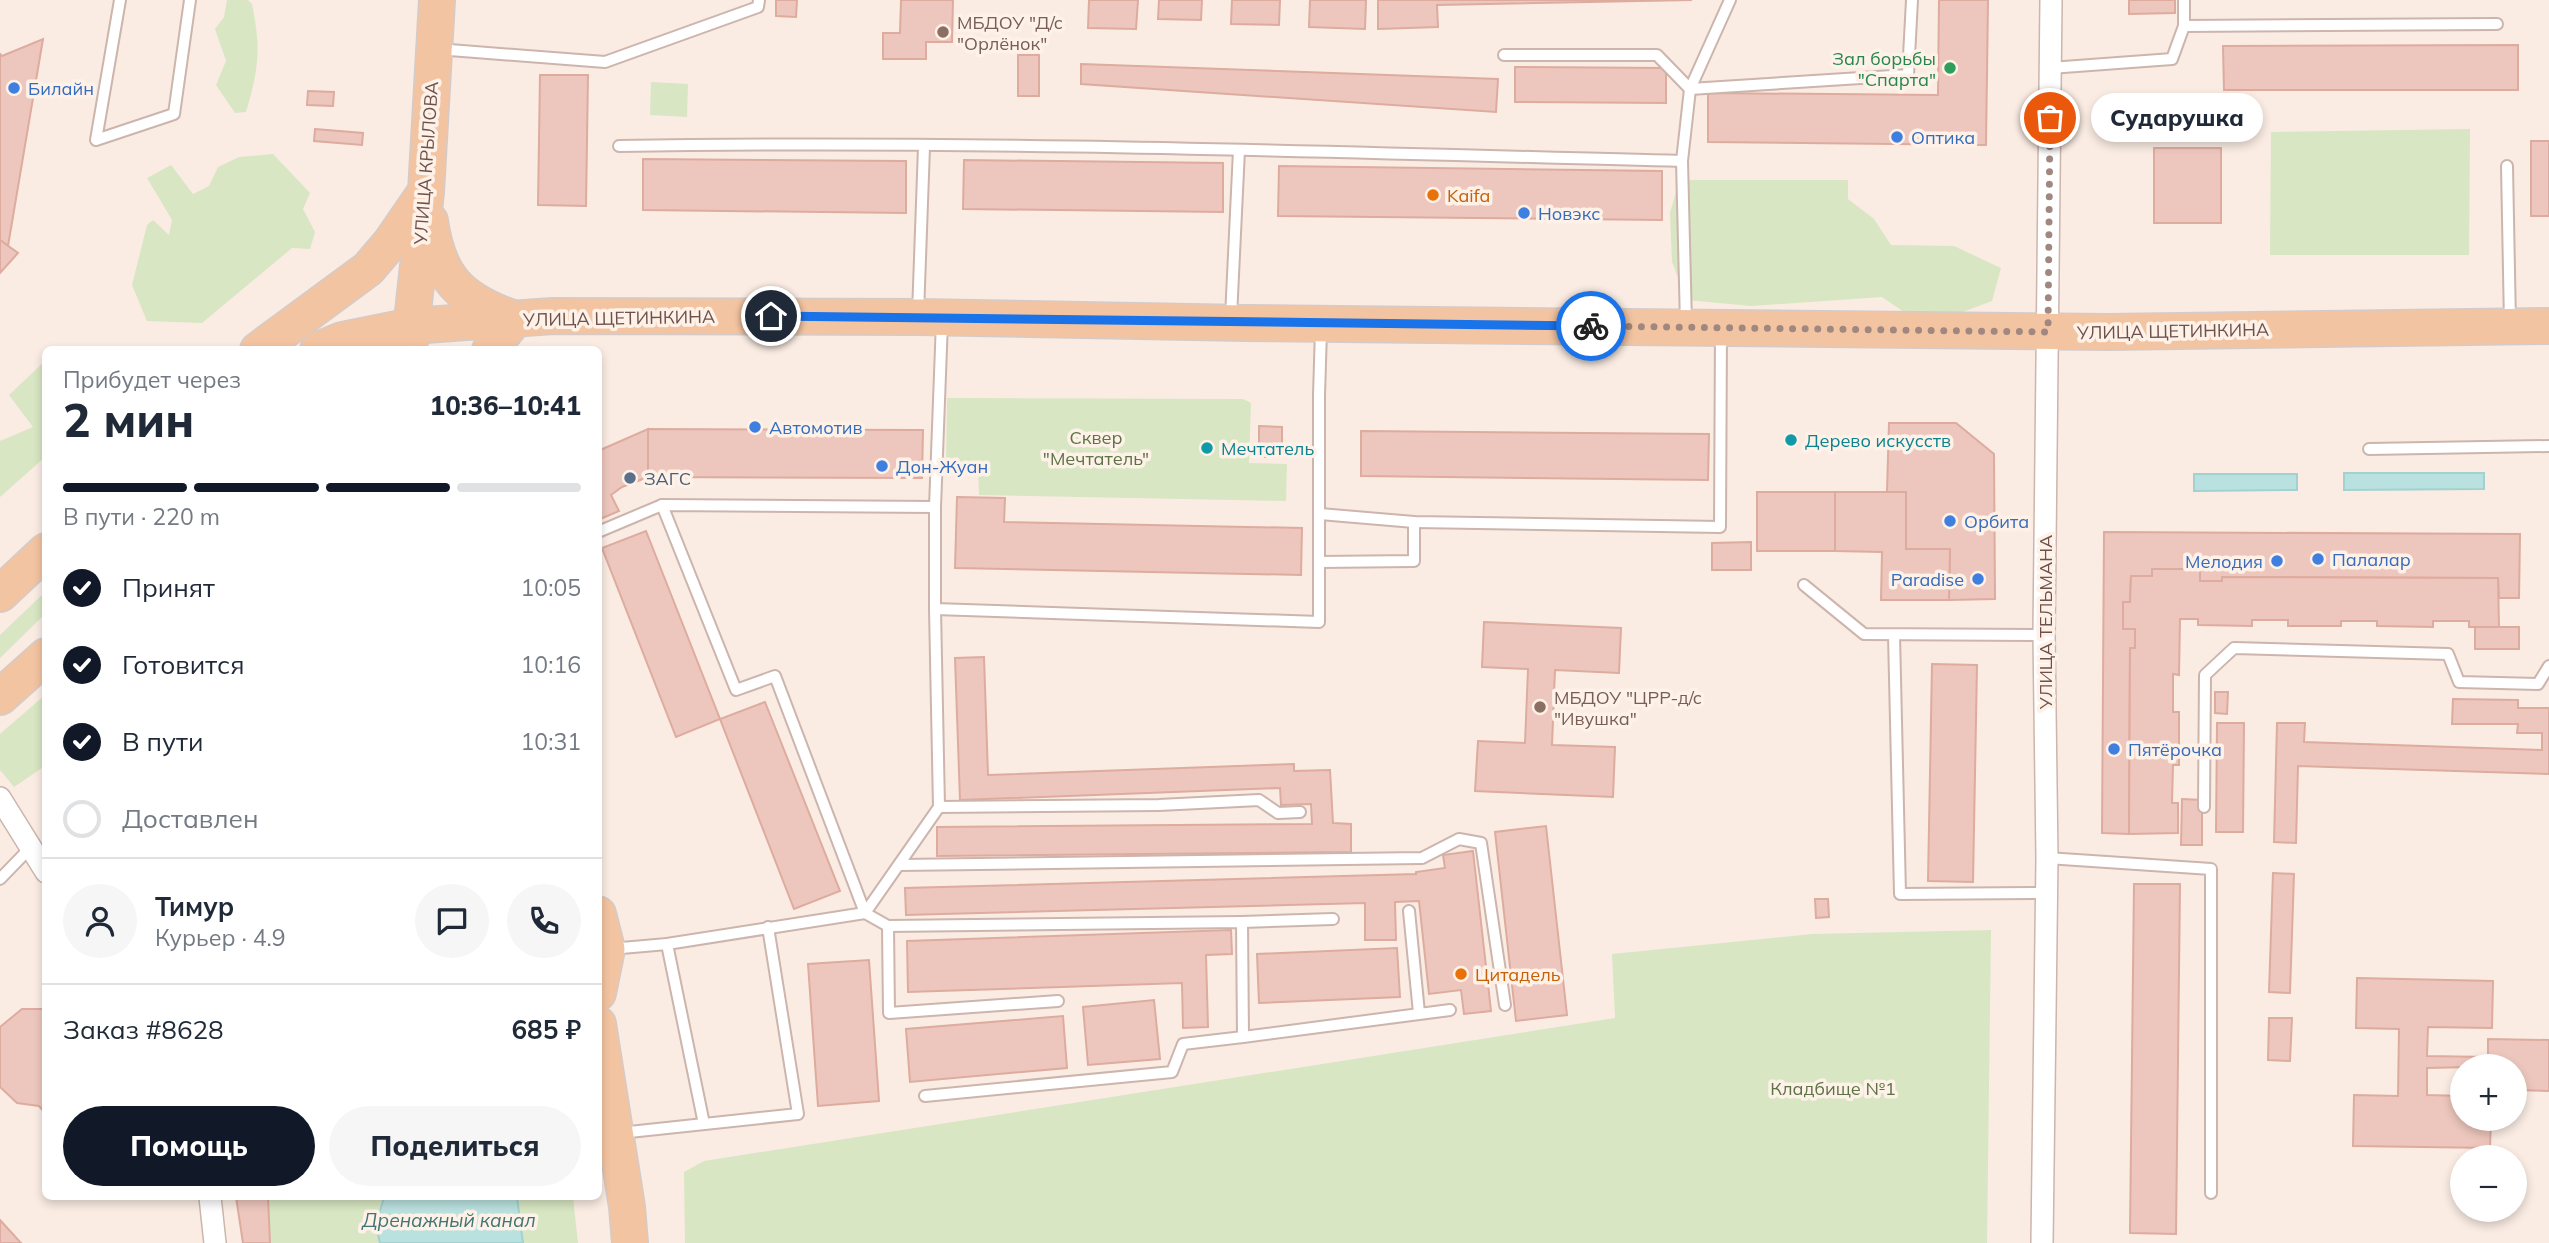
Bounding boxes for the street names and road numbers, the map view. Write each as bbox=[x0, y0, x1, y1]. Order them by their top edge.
street label: УЛИЦА КРЫЛОВА bbox=[409, 81, 443, 246]
street label: УЛИЦА ЩЕТИНКИНА bbox=[522, 305, 715, 331]
street label: УЛИЦА ЩЕТИНКИНА bbox=[2076, 318, 2269, 344]
street label: УЛИЦА ТЕЛЬМАНА bbox=[2034, 535, 2057, 710]

